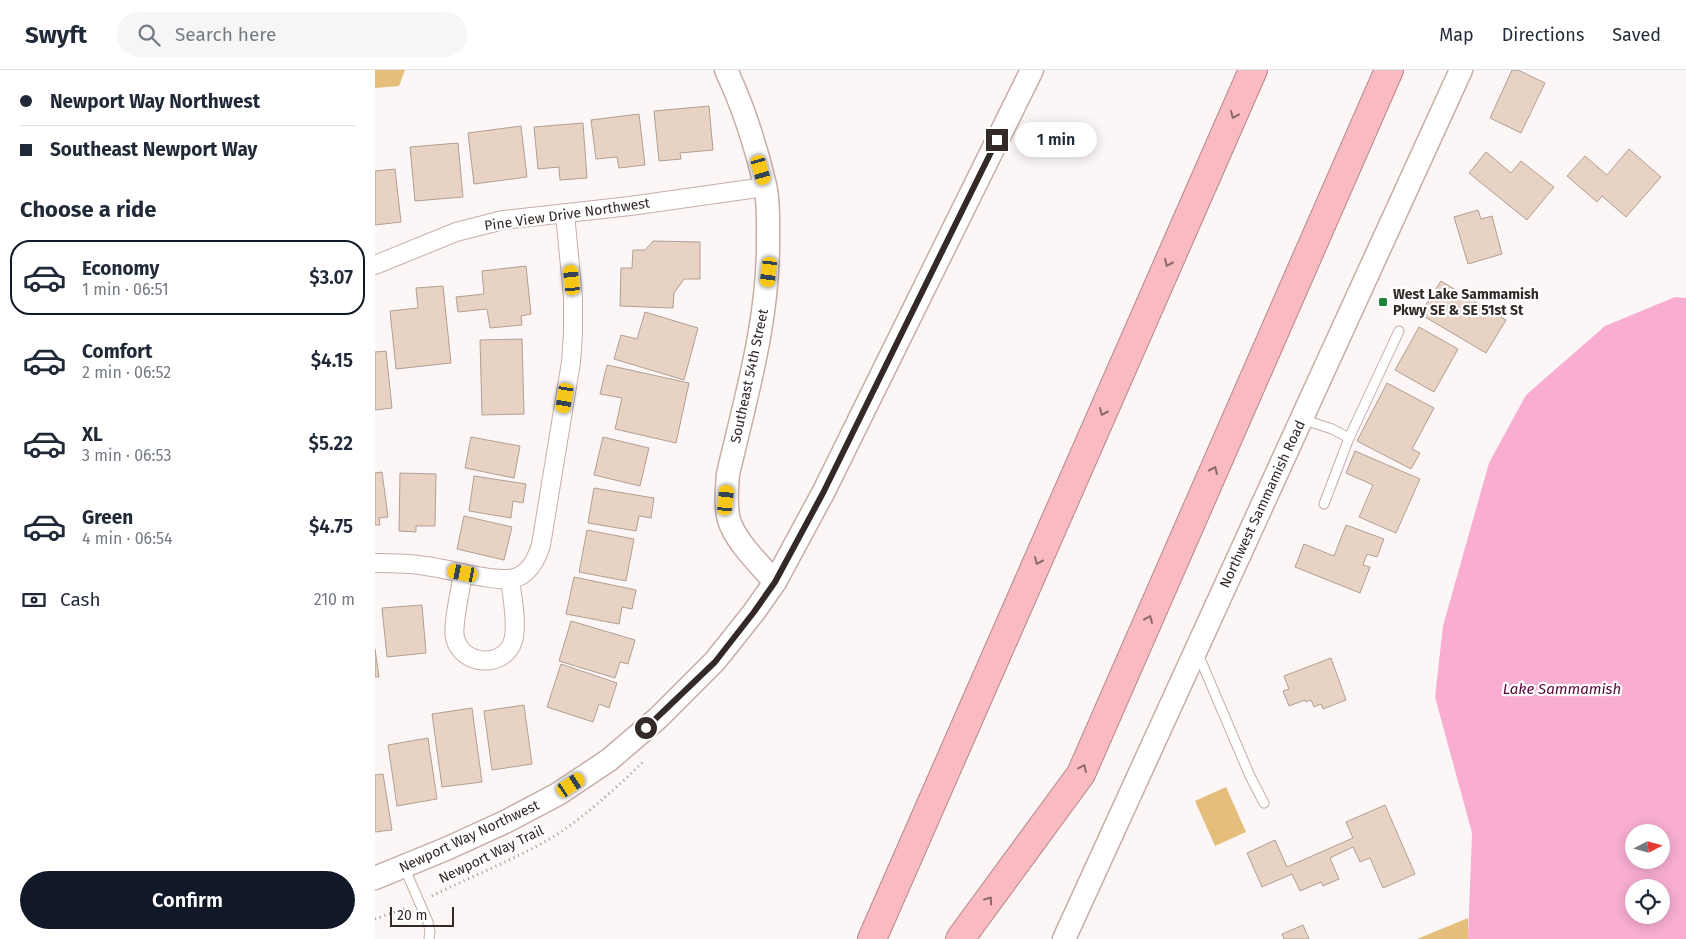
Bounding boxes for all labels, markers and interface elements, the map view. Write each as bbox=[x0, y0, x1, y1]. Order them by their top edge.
search box bbox=[117, 12, 467, 57]
text: Swyft bbox=[25, 21, 87, 49]
icon: search bbox=[135, 21, 163, 49]
text: Search here bbox=[175, 23, 276, 46]
text: Map bbox=[1439, 24, 1474, 46]
text: Directions bbox=[1502, 24, 1584, 46]
text: Saved bbox=[1612, 24, 1661, 46]
text: Newport Way Northwest bbox=[50, 90, 260, 113]
one-way arrow bbox=[1229, 110, 1240, 119]
callout: 1 min bbox=[1015, 122, 1097, 158]
route end bbox=[986, 129, 1008, 151]
text: 1 min bbox=[1037, 130, 1075, 149]
text: Southeast Newport Way bbox=[50, 138, 257, 161]
car bbox=[749, 154, 772, 186]
street label: Pine View Drive Northwest bbox=[483, 194, 652, 235]
text: Choose a ride bbox=[20, 196, 156, 223]
icon: car bbox=[22, 255, 67, 300]
car bbox=[759, 256, 778, 288]
text: Economy bbox=[82, 257, 159, 280]
one-way arrow bbox=[1164, 258, 1175, 267]
car bbox=[562, 264, 581, 296]
text: $3.07 bbox=[309, 266, 353, 289]
text: 1 min · 06:51 bbox=[82, 280, 169, 299]
place label: West Lake Sammamish Pkwy SE & SE 51st St bbox=[1393, 286, 1539, 319]
marker: West Lake Sammamish Pkwy SE & SE 51st St bbox=[1377, 296, 1389, 308]
street label: Southeast 54th Street bbox=[727, 306, 772, 445]
icon: car bbox=[22, 338, 67, 383]
text: Comfort bbox=[82, 340, 152, 363]
text: $4.15 bbox=[311, 349, 353, 372]
text: 2 min · 06:52 bbox=[82, 363, 171, 382]
car bbox=[555, 382, 574, 414]
one-way arrow bbox=[1099, 407, 1110, 416]
street label: Northwest Sammamish Road bbox=[1216, 418, 1309, 591]
icon: car bbox=[22, 421, 67, 466]
text: XL bbox=[82, 423, 103, 446]
text: $5.22 bbox=[309, 432, 353, 455]
text: 3 min · 06:53 bbox=[82, 446, 171, 465]
one-way arrow bbox=[1207, 466, 1218, 475]
car bbox=[716, 484, 735, 516]
icon: car bbox=[22, 504, 67, 549]
text: Green bbox=[82, 506, 133, 529]
text: $4.75 bbox=[309, 515, 353, 538]
text: 4 min · 06:54 bbox=[82, 529, 173, 548]
one-way arrow bbox=[1033, 556, 1044, 565]
car bbox=[446, 563, 479, 583]
icon: cash bbox=[20, 586, 48, 614]
text: Cash bbox=[60, 588, 101, 611]
text: 210 m bbox=[314, 590, 355, 609]
one-way arrow bbox=[1142, 615, 1153, 624]
water label: Lake Sammamish bbox=[1503, 680, 1621, 698]
route start bbox=[635, 717, 657, 739]
one-way arrow bbox=[1077, 764, 1088, 773]
car bbox=[554, 770, 587, 800]
street label: Newport Way Northwest bbox=[396, 796, 543, 876]
street label: Newport Way Trail bbox=[436, 822, 546, 887]
north arrow bbox=[1625, 824, 1670, 869]
map controls bbox=[1625, 824, 1670, 924]
button: Confirm bbox=[20, 871, 355, 929]
button: locate bbox=[1625, 879, 1670, 924]
one-way arrow bbox=[983, 896, 992, 906]
scale bar bbox=[390, 904, 454, 927]
text: 20 m bbox=[397, 907, 427, 924]

